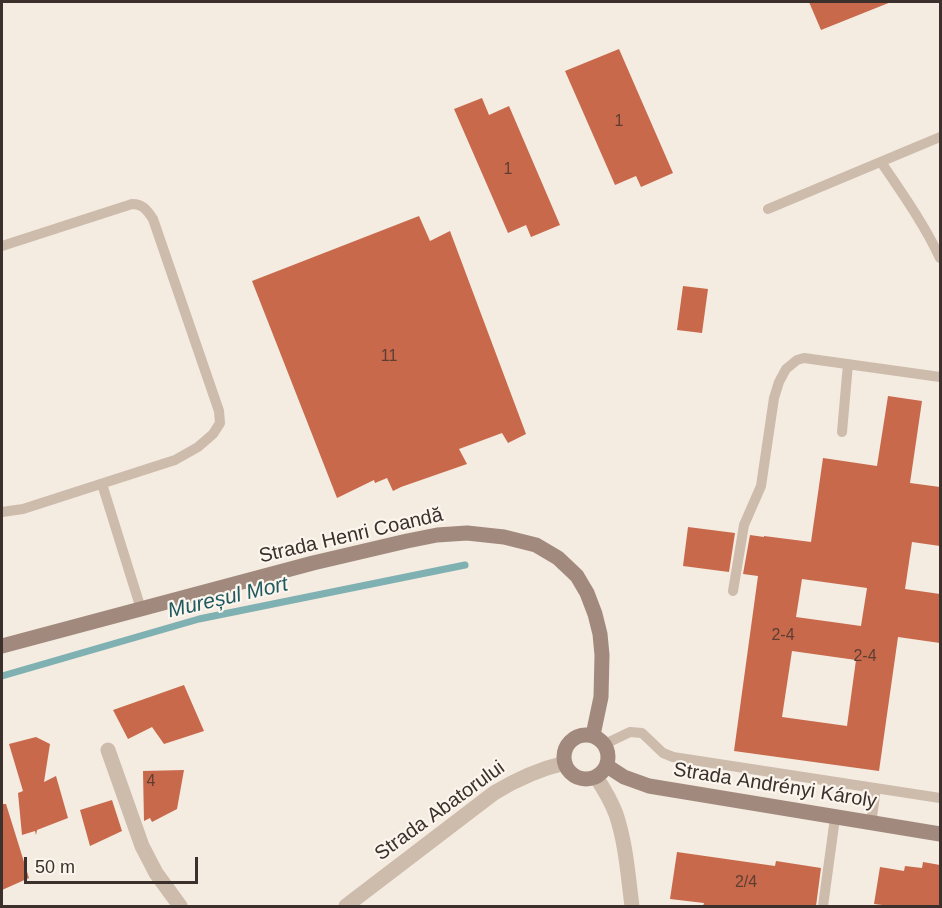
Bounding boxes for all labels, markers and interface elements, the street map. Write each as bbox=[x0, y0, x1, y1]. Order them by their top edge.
house number: 1 bbox=[615, 112, 623, 132]
house number: 1 bbox=[504, 160, 512, 180]
house number: 11 bbox=[381, 347, 397, 367]
street label: Strada Henri Coandă bbox=[257, 503, 445, 569]
water label: Mureșul Mort bbox=[165, 572, 291, 624]
house number: 2-4 bbox=[771, 626, 795, 646]
house number: 2-4 bbox=[853, 647, 877, 667]
street label: Strada Abatorului bbox=[370, 756, 510, 866]
street label: Strada Andrényi Károly bbox=[672, 758, 878, 814]
house number: 4 bbox=[147, 772, 155, 792]
scale bar bbox=[27, 845, 201, 883]
text: 50 m bbox=[35, 857, 75, 877]
house number: 2/4 bbox=[735, 873, 757, 893]

